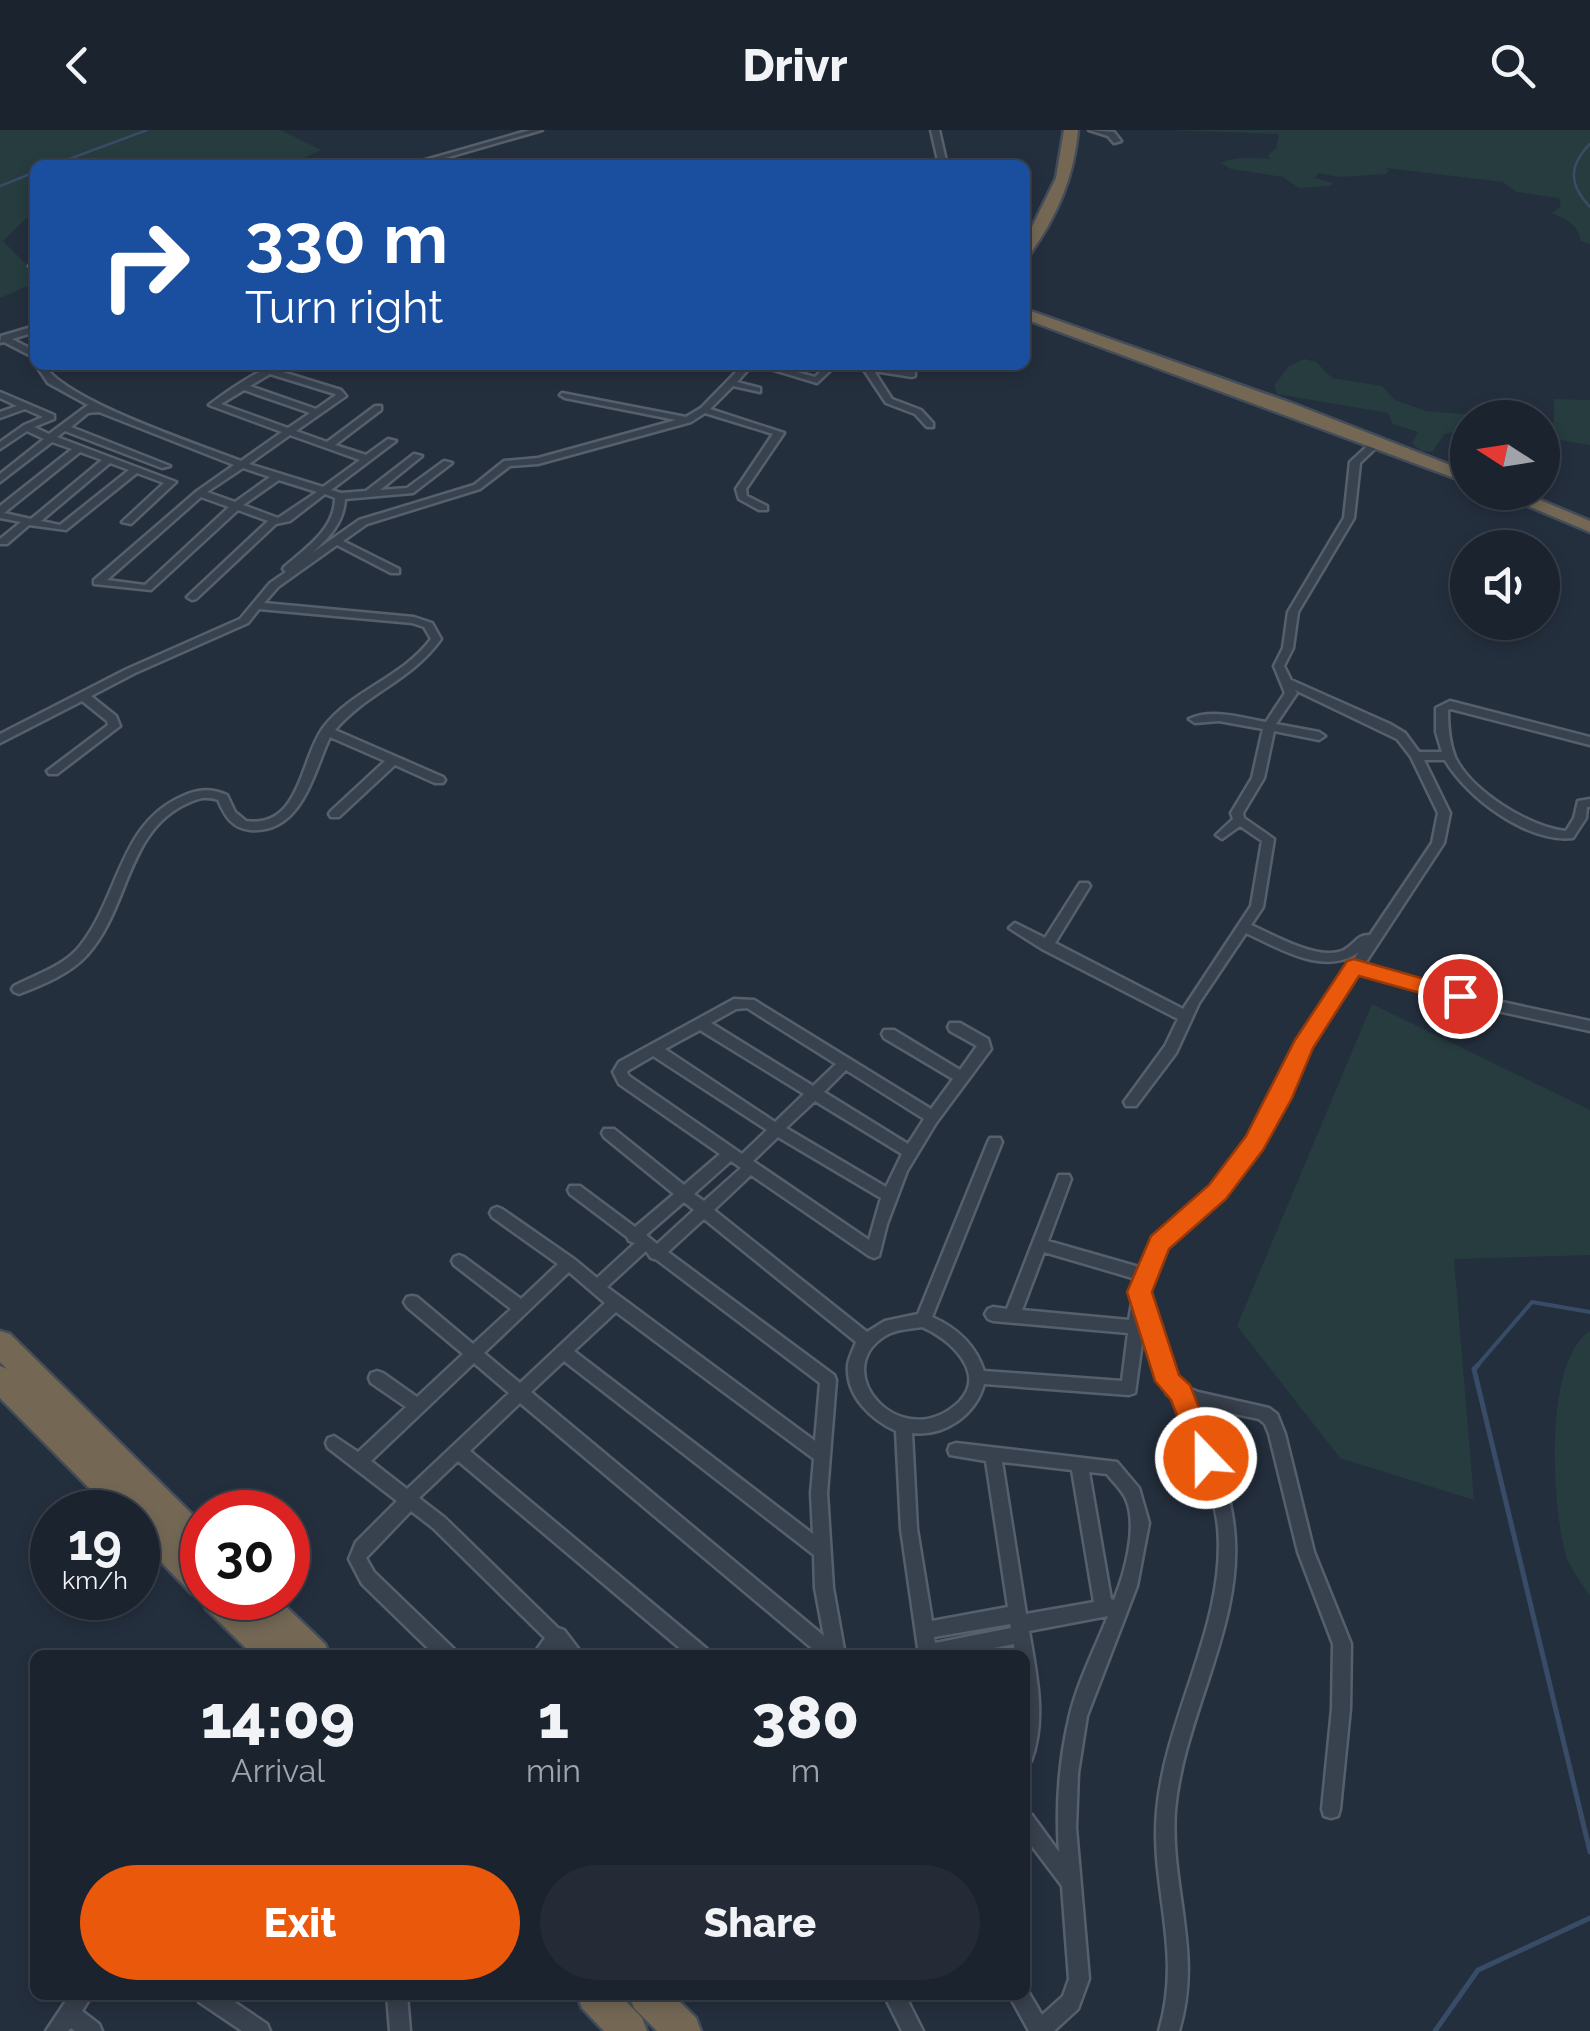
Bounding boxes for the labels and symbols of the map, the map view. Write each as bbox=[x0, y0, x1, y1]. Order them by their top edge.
north arrow bbox=[1450, 400, 1560, 510]
pin bbox=[1418, 954, 1503, 1039]
position arrow bbox=[1154, 1406, 1258, 1510]
speed limit sign: 30 bbox=[180, 1490, 310, 1620]

